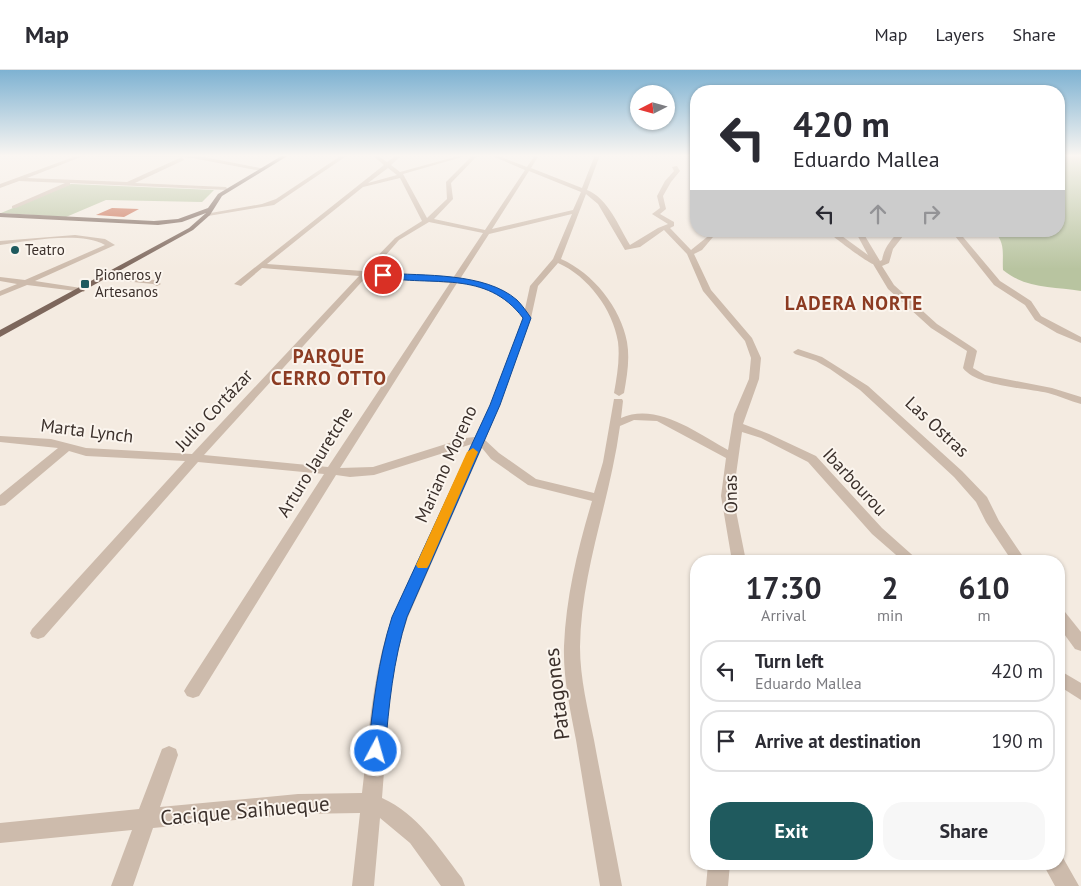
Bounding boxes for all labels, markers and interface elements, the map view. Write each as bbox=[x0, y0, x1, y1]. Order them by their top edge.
text: Map bbox=[25, 19, 69, 50]
text: Map bbox=[875, 23, 907, 46]
text: Layers bbox=[935, 23, 984, 46]
text: Share bbox=[1012, 23, 1056, 46]
north arrow bbox=[630, 85, 675, 130]
map controls bbox=[630, 85, 675, 130]
text: 420 m bbox=[793, 101, 890, 147]
icon: left bbox=[710, 105, 775, 170]
text: Eduardo Mallea bbox=[793, 145, 940, 173]
icon: left bbox=[811, 200, 839, 228]
icon: ahead bbox=[864, 200, 892, 228]
icon: right bbox=[917, 200, 945, 228]
place label: Teatro bbox=[25, 240, 65, 259]
marker: Teatro bbox=[9, 244, 21, 256]
pin bbox=[362, 254, 404, 296]
icon: arrive bbox=[369, 261, 397, 289]
place label: Pioneros y Artesanos bbox=[95, 265, 162, 301]
marker: Pioneros y Artesanos bbox=[79, 278, 91, 290]
district label: LADERA NORTE bbox=[785, 291, 923, 315]
district label: PARQUE CERRO OTTO bbox=[271, 344, 387, 390]
street label: Julio Cortázar bbox=[169, 364, 257, 456]
street label: Las Ostras bbox=[901, 391, 974, 462]
street label: Arturo Jauretche bbox=[272, 402, 358, 521]
street label: Mariano Moreno bbox=[409, 402, 482, 526]
street label: Marta Lynch bbox=[39, 413, 135, 448]
street label: Ibarbourou bbox=[818, 443, 893, 520]
street label: Onas bbox=[719, 474, 742, 514]
text: 17:30 bbox=[745, 568, 822, 607]
text: 2 bbox=[882, 568, 899, 607]
text: 610 bbox=[958, 568, 1010, 607]
text: Arrival bbox=[761, 605, 806, 625]
text: min bbox=[877, 605, 903, 625]
text: m bbox=[978, 605, 991, 625]
street label: Patagones bbox=[537, 647, 576, 742]
text: Turn left bbox=[755, 649, 824, 673]
icon: left bbox=[712, 657, 740, 685]
text: 420 m bbox=[991, 659, 1043, 683]
text: Eduardo Mallea bbox=[755, 673, 862, 693]
position arrow bbox=[349, 724, 401, 776]
icon: arrive bbox=[712, 727, 740, 755]
text: Arrive at destination bbox=[755, 729, 921, 753]
text: 190 m bbox=[991, 729, 1043, 753]
street label: Cacique Saihueque bbox=[159, 790, 331, 831]
button: Exit bbox=[710, 802, 873, 860]
button: Share bbox=[883, 802, 1045, 860]

